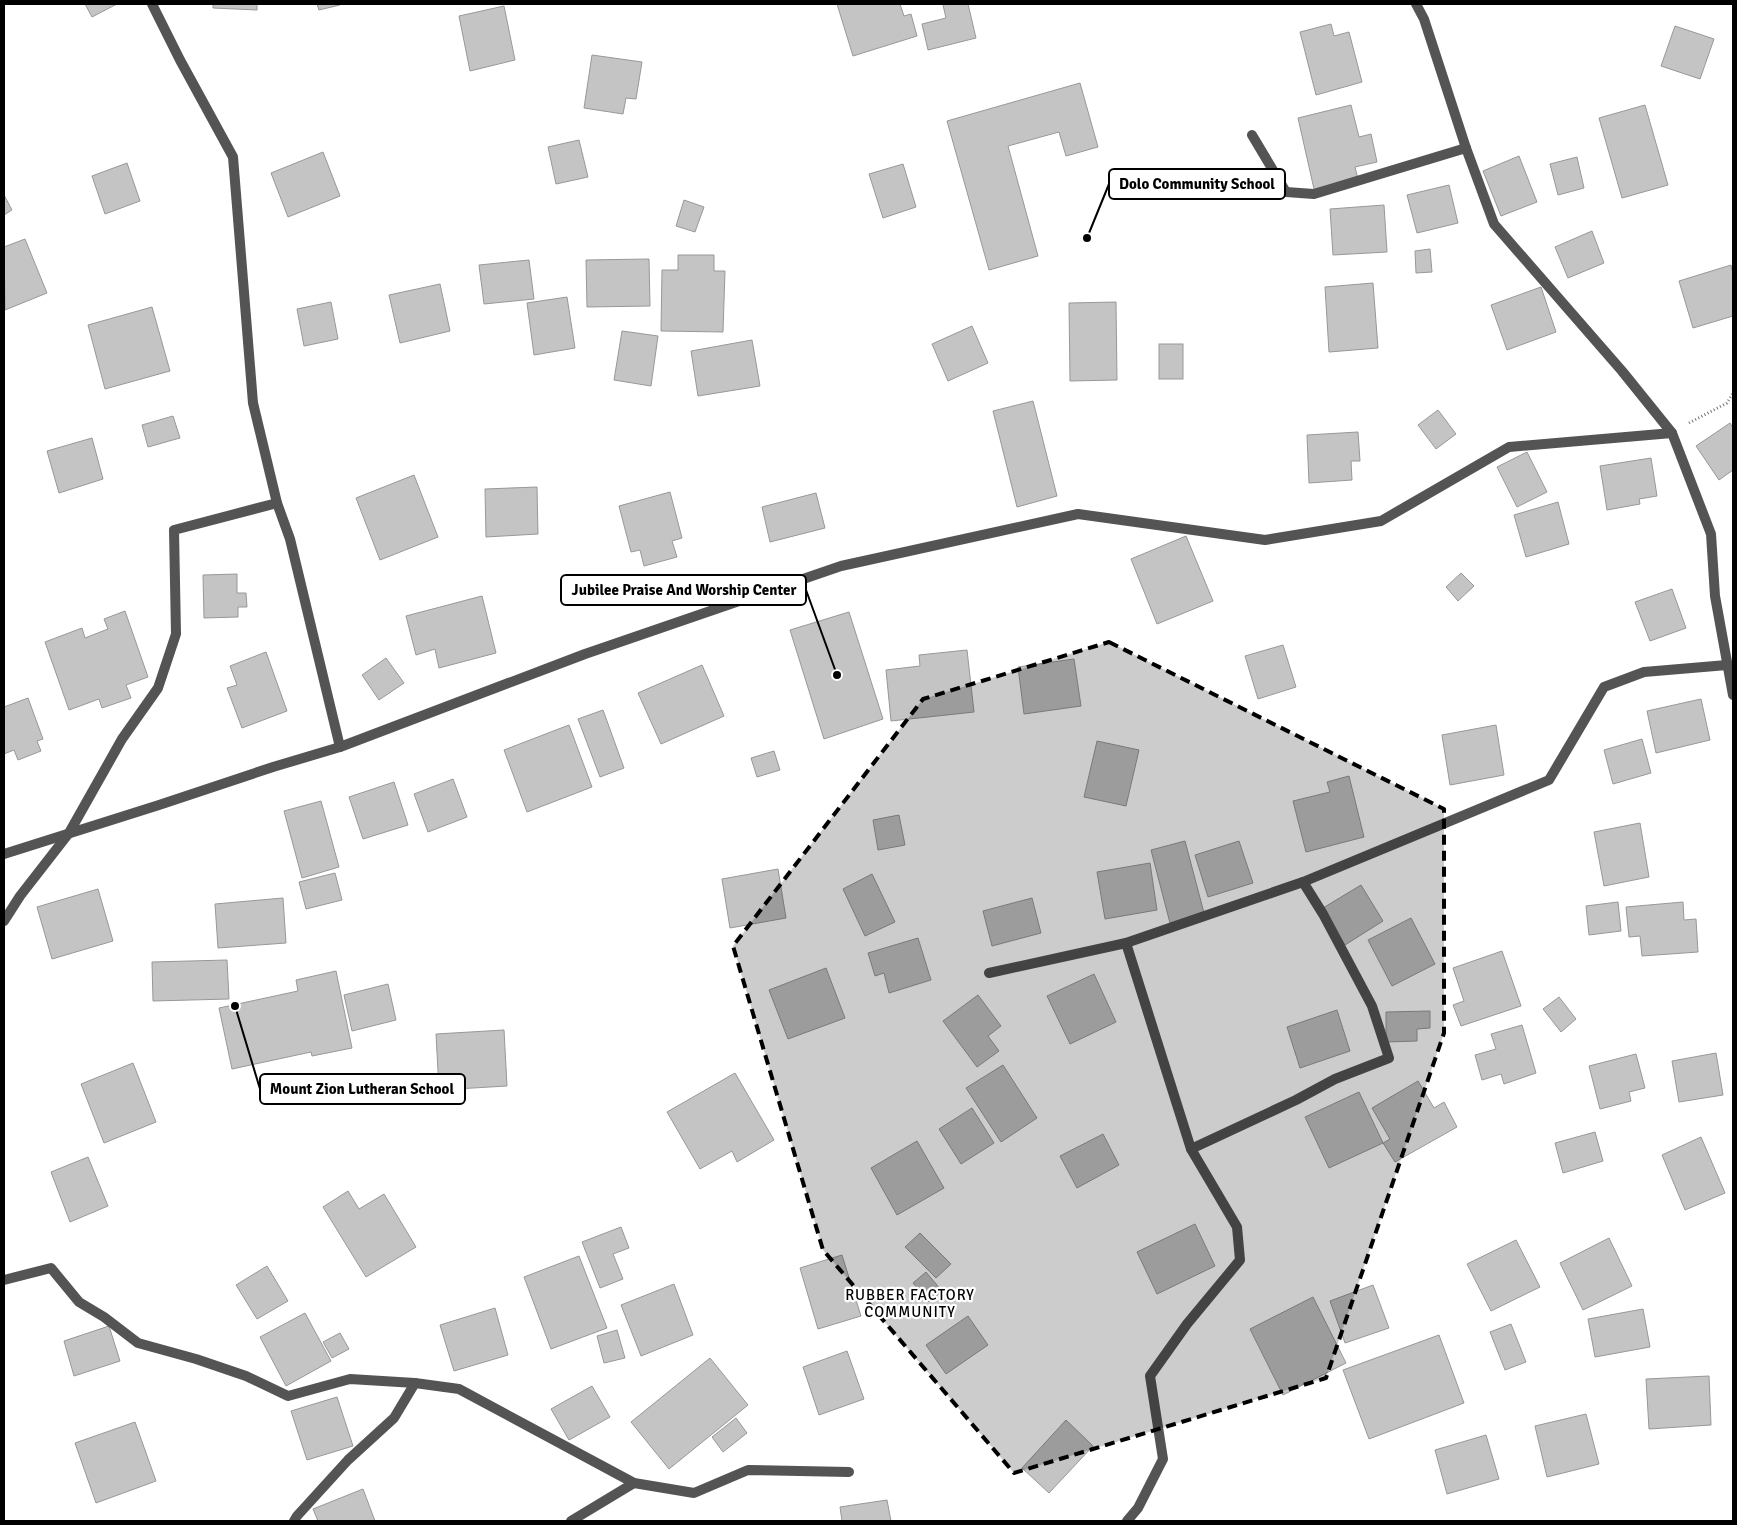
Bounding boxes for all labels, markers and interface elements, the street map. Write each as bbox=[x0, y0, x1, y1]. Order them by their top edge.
callout: Dolo Community School bbox=[1109, 169, 1285, 199]
text: Dolo Community School bbox=[1119, 175, 1275, 193]
callout: Jubilee Praise And Worship Center bbox=[561, 575, 806, 605]
text: Jubilee Praise And Worship Center bbox=[572, 581, 796, 599]
callout: Mount Zion Lutheran School bbox=[260, 1074, 465, 1104]
text: Mount Zion Lutheran School bbox=[270, 1080, 454, 1098]
district label: RUBBER FACTORY COMMUNITY bbox=[845, 1286, 975, 1321]

